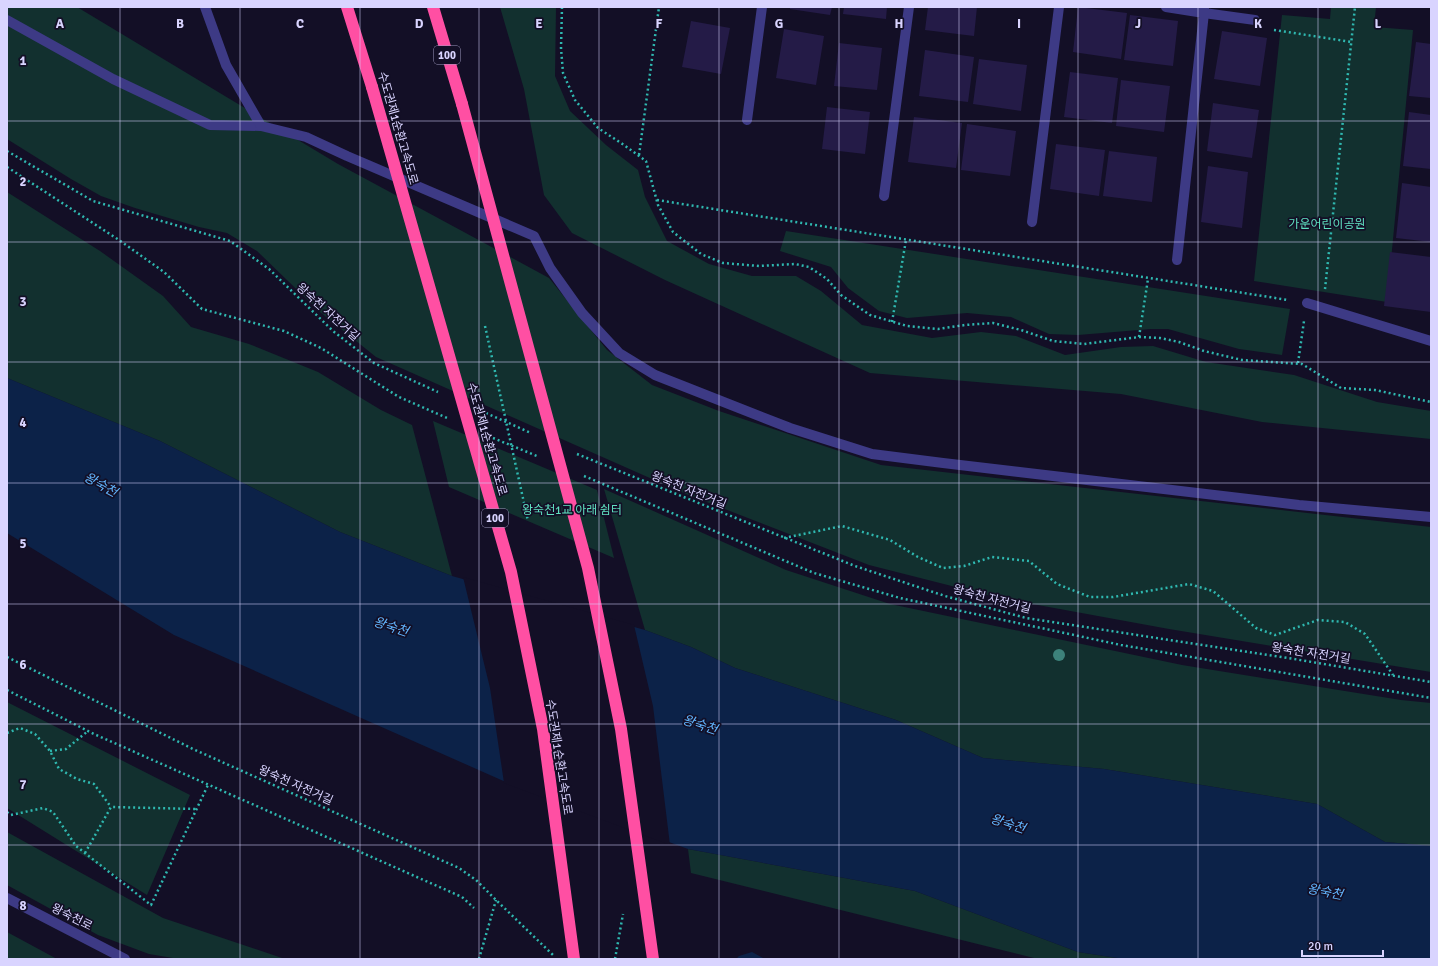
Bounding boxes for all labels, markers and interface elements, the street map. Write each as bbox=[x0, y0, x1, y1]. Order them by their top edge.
text: A bbox=[56, 16, 65, 32]
text: B bbox=[176, 16, 184, 32]
text: C bbox=[296, 16, 304, 32]
text: D bbox=[415, 16, 424, 32]
text: E bbox=[535, 16, 543, 32]
text: F bbox=[656, 16, 663, 32]
text: G bbox=[775, 16, 783, 32]
text: H bbox=[895, 16, 903, 32]
text: I bbox=[1017, 16, 1021, 32]
text: J bbox=[1135, 16, 1141, 32]
text: K bbox=[1254, 16, 1262, 32]
text: L bbox=[1375, 16, 1382, 32]
road number: 100 bbox=[434, 46, 460, 64]
text: 1 bbox=[19, 53, 27, 69]
street label: 수도권제1순환고속도로 bbox=[374, 70, 421, 186]
text: 2 bbox=[19, 174, 27, 190]
park label: 가운어린이공원 bbox=[1288, 217, 1366, 232]
street label: 왕숙천 자전거길 bbox=[293, 280, 362, 345]
text: 3 bbox=[19, 294, 27, 310]
street label: 수도권제1순환고속도로 bbox=[463, 381, 510, 497]
text: 4 bbox=[19, 415, 27, 431]
water label: 왕숙천 bbox=[81, 469, 121, 501]
street label: 왕숙천 자전거길 bbox=[649, 469, 729, 512]
park label: 왕숙천1교 아래 쉼터 bbox=[522, 503, 622, 518]
road number: 100 bbox=[482, 509, 508, 527]
text: 5 bbox=[19, 536, 27, 552]
street label: 왕숙천 자전거길 bbox=[951, 582, 1032, 617]
water label: 왕숙천 bbox=[371, 614, 411, 640]
street label: 왕숙천 자전거길 bbox=[1270, 640, 1352, 667]
text: 6 bbox=[19, 657, 27, 673]
street label: 수도권제1순환고속도로 bbox=[542, 698, 575, 816]
water label: 왕숙천 bbox=[680, 712, 720, 738]
street label: 왕숙천 자전거길 bbox=[256, 762, 335, 809]
text: 7 bbox=[19, 777, 27, 793]
water label: 왕숙천 bbox=[988, 811, 1028, 837]
water label: 왕숙천 bbox=[1306, 881, 1345, 903]
text: 8 bbox=[19, 898, 27, 914]
street label: 왕숙천로 bbox=[49, 901, 95, 934]
scale bar bbox=[1302, 932, 1383, 958]
text: 20 m bbox=[1308, 939, 1333, 954]

